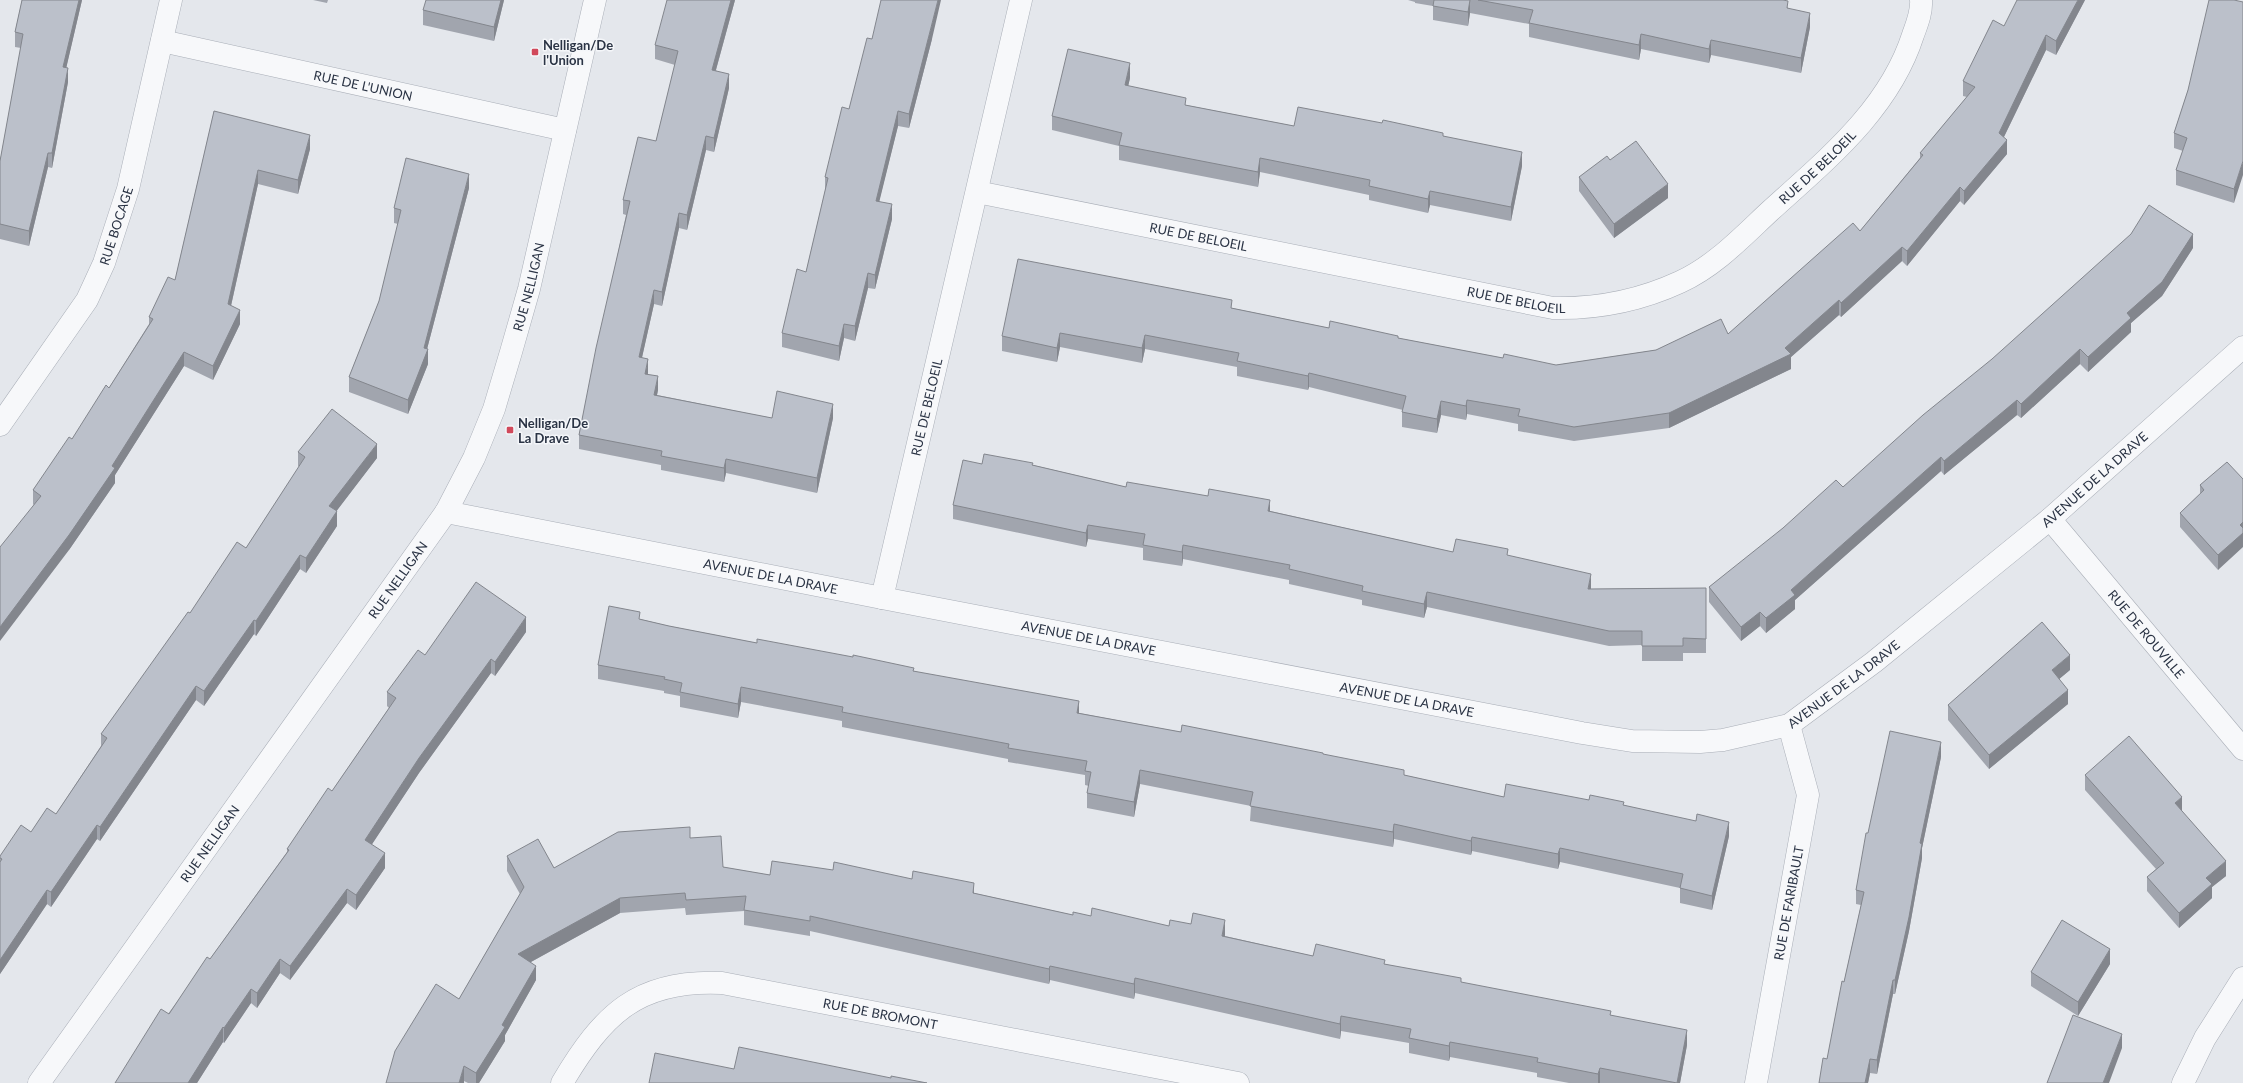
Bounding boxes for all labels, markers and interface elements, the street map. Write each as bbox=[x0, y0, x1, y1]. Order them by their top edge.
place label: Nelligan/De l'Union bbox=[543, 37, 613, 68]
marker: Nelligan/De l'Union bbox=[530, 47, 540, 57]
street label: RUE DE L'UNION bbox=[312, 67, 414, 104]
street label: RUE DE BELOEIL bbox=[1775, 127, 1859, 207]
street label: RUE BOCAGE bbox=[96, 185, 136, 267]
street label: RUE DE BELOEIL bbox=[1148, 219, 1249, 254]
street label: RUE NELLIGAN bbox=[509, 241, 547, 333]
street label: RUE DE BELOEIL bbox=[1466, 283, 1566, 316]
street label: RUE DE BELOEIL bbox=[907, 356, 946, 457]
place label: Nelligan/De La Drave bbox=[518, 415, 588, 446]
marker: Nelligan/De La Drave bbox=[505, 425, 515, 435]
street label: AVENUE DE LA DRAVE bbox=[2038, 428, 2151, 531]
street label: RUE NELLIGAN bbox=[365, 538, 431, 622]
street label: AVENUE DE LA DRAVE bbox=[702, 555, 839, 597]
street label: RUE DE ROUVILLE bbox=[2105, 586, 2188, 681]
street label: AVENUE DE LA DRAVE bbox=[1020, 617, 1157, 659]
street label: AVENUE DE LA DRAVE bbox=[1784, 636, 1903, 731]
street label: AVENUE DE LA DRAVE bbox=[1338, 678, 1475, 720]
street label: RUE NELLIGAN bbox=[177, 802, 243, 885]
street label: RUE DE FARIBAULT bbox=[1770, 844, 1807, 961]
street label: RUE DE BROMONT bbox=[822, 995, 939, 1033]

